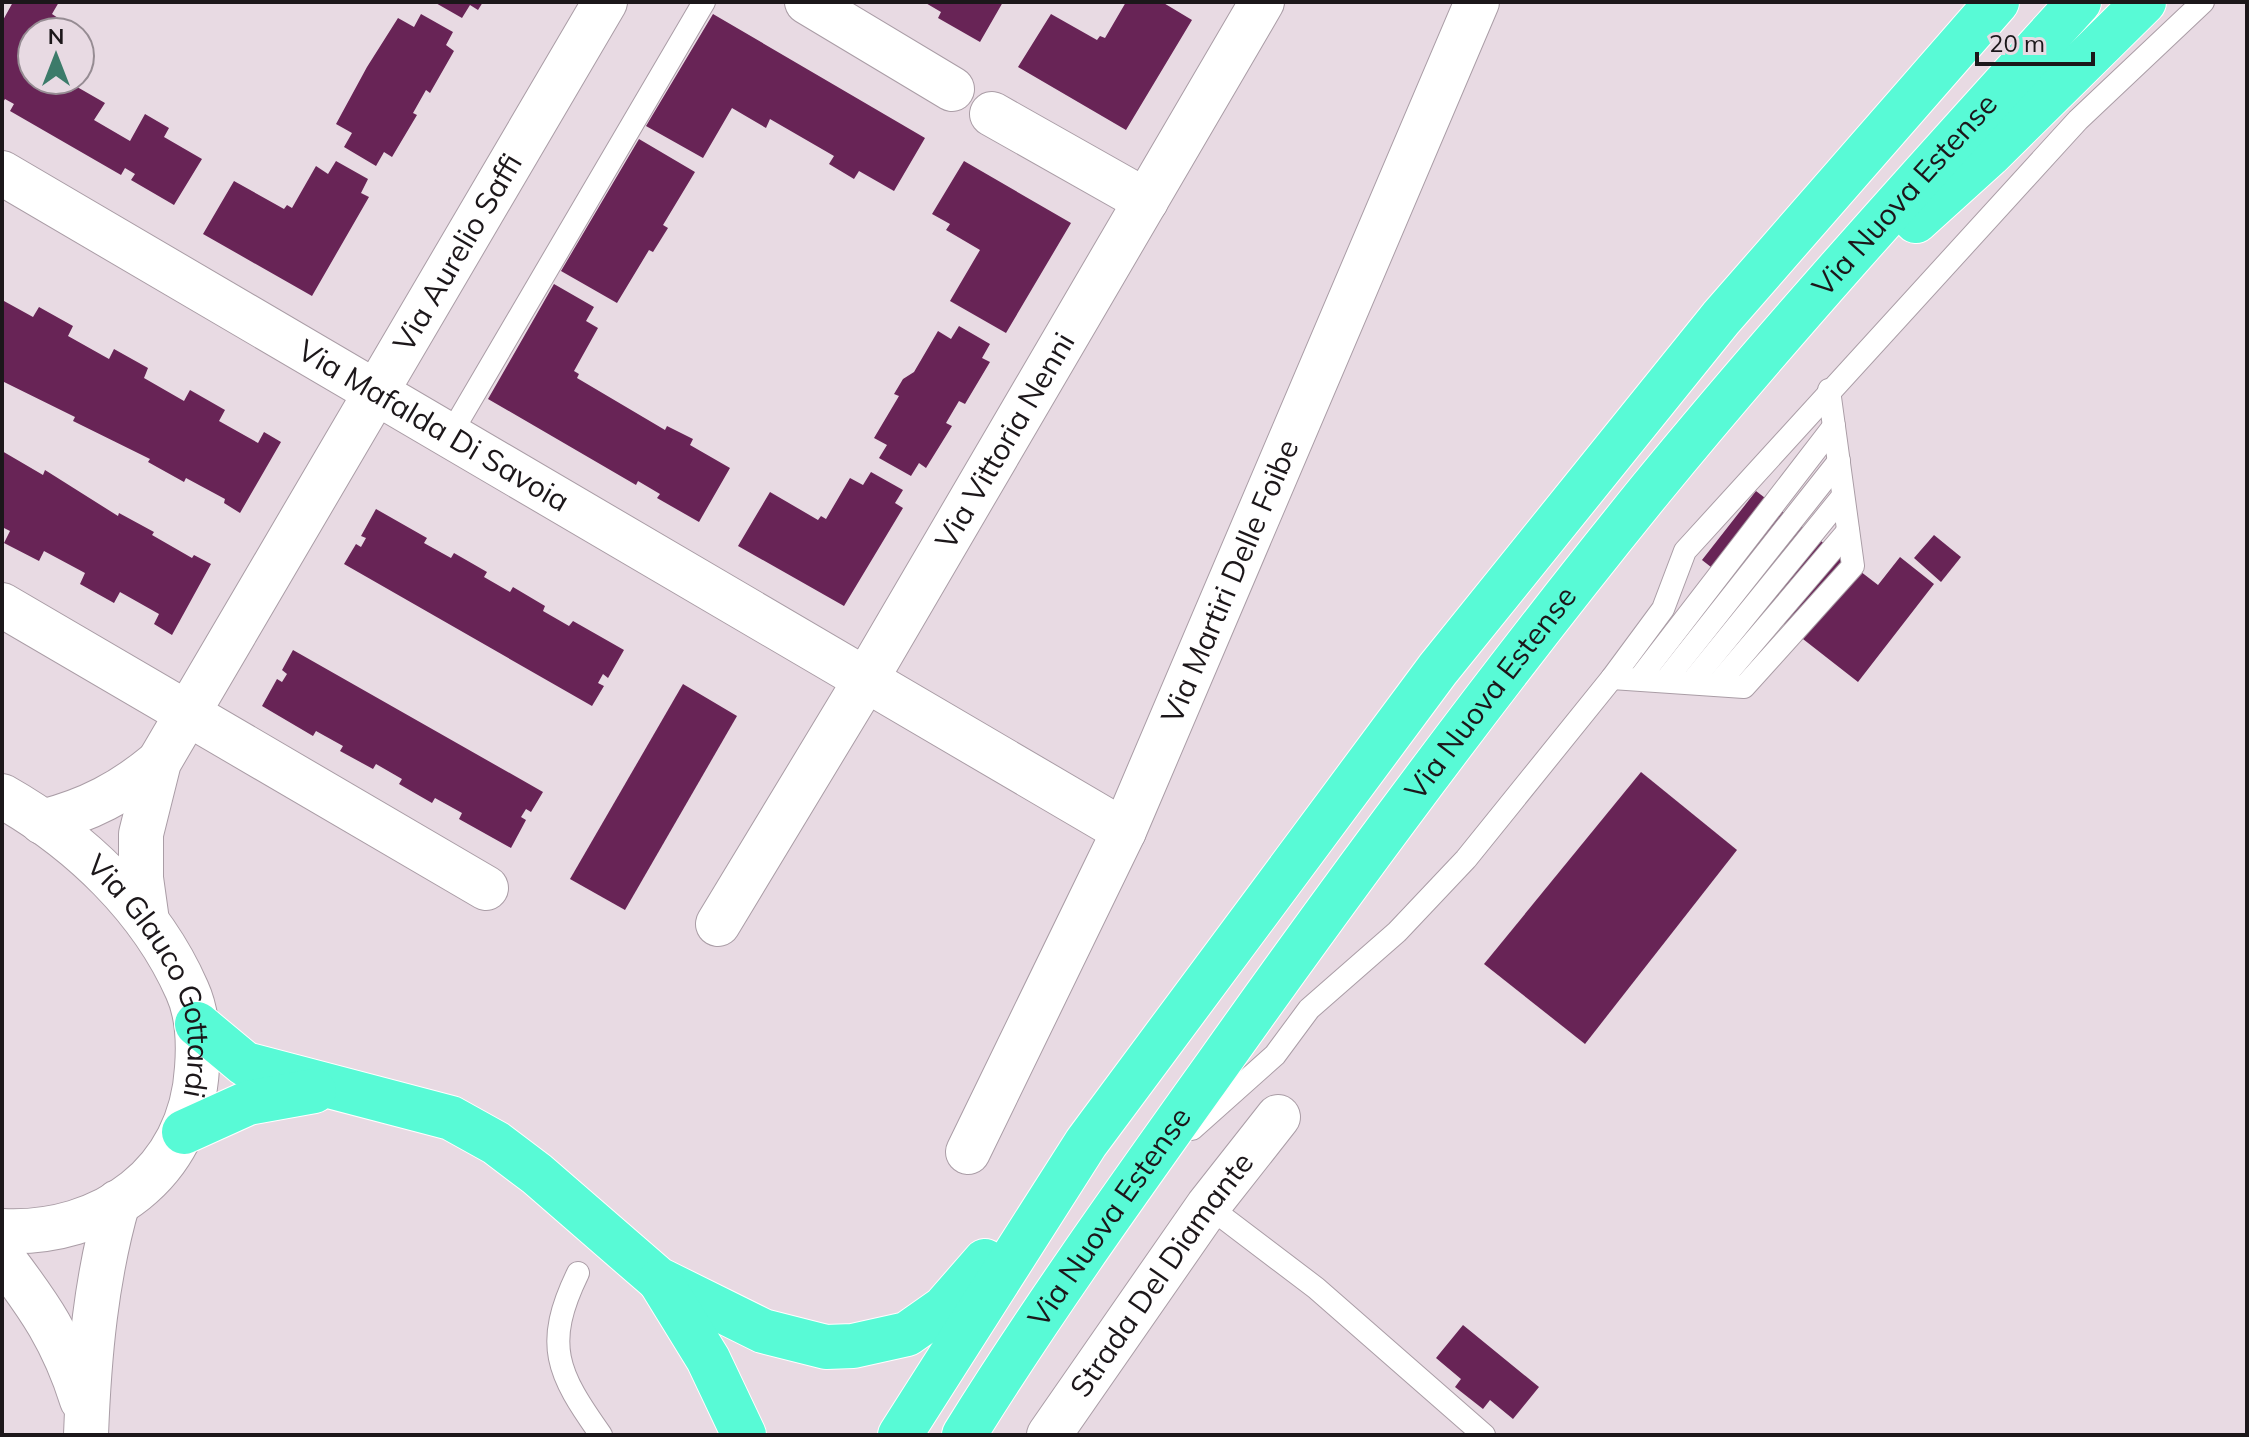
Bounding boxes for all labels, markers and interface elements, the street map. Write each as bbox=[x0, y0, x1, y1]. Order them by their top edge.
north arrow bbox=[16, 16, 96, 96]
scale bar bbox=[1977, 16, 2093, 66]
text: N bbox=[48, 22, 64, 50]
text: 20 m bbox=[1989, 28, 2045, 58]
street label: Via Nuova Estense bbox=[1803, 85, 2005, 304]
street label: Via Aurelio Saffi bbox=[384, 146, 530, 358]
street label: Via Vittoria Nenni bbox=[926, 325, 1083, 556]
street label: Via Mafalda Di Savoia bbox=[291, 331, 577, 520]
street label: Via Martiri Delle Foibe bbox=[1152, 433, 1307, 729]
street label: Via Nuova Estense bbox=[1396, 578, 1584, 807]
street label: Via Glauco Gottardi bbox=[79, 846, 218, 1101]
street label: Via Nuova Estense bbox=[1019, 1099, 1199, 1334]
street label: Strada Del Diamante bbox=[1061, 1144, 1261, 1404]

